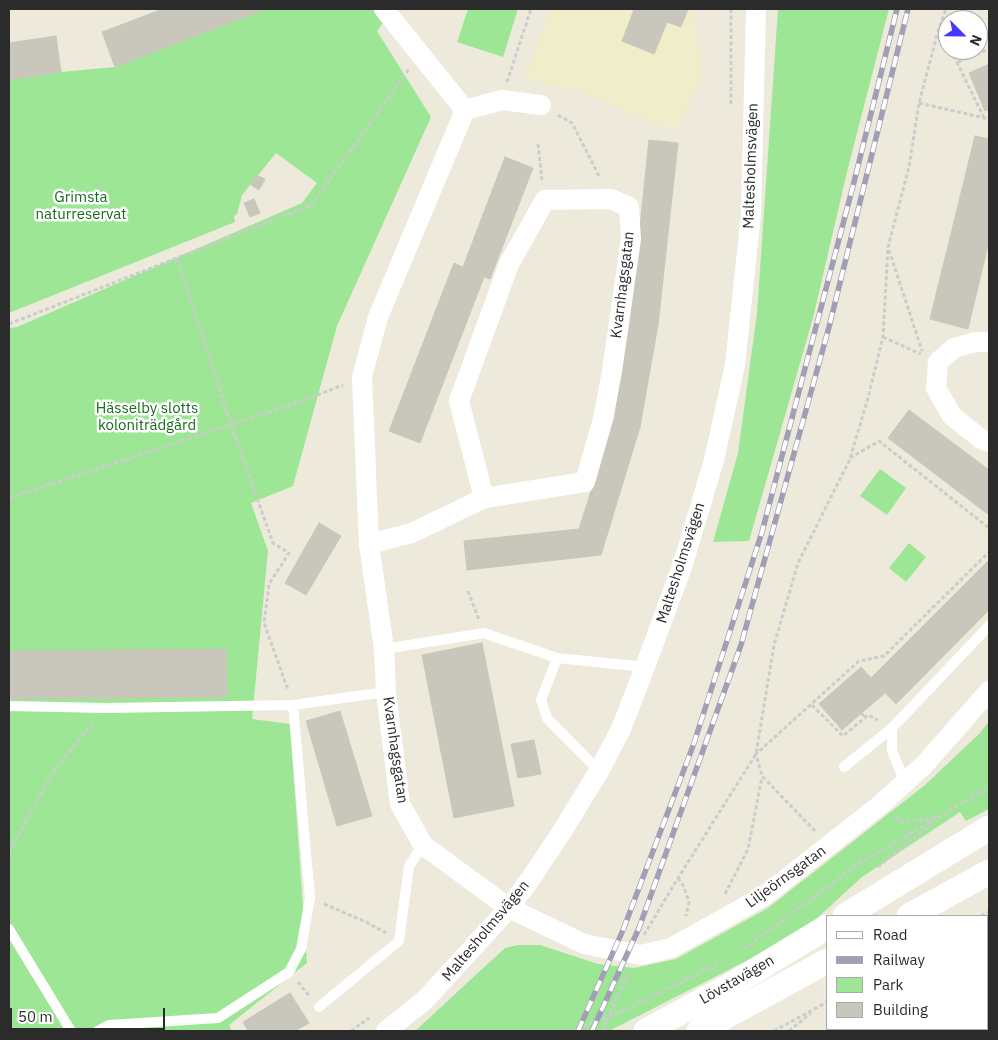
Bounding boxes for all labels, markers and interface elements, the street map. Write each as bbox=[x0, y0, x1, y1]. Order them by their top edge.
north arrow bbox=[938, 10, 988, 60]
text: N bbox=[966, 32, 986, 49]
street label: Maltesholmsvägen bbox=[740, 103, 762, 229]
park label: Grimsta naturreservat bbox=[35, 189, 127, 224]
street label: Kvarnhagsgatan bbox=[607, 230, 639, 340]
park label: Hässelby slotts koloniträdgård bbox=[96, 400, 198, 435]
street label: Maltesholmsvägen bbox=[653, 500, 709, 626]
street label: Kvarnhagsgatan bbox=[379, 695, 411, 805]
street label: Liljeörnsgatan bbox=[742, 842, 830, 912]
street label: Maltesholmsvägen bbox=[439, 877, 533, 985]
legend bbox=[826, 915, 988, 1030]
text: Road bbox=[873, 925, 908, 944]
text: Railway bbox=[873, 950, 925, 969]
street label: Lövstavägen bbox=[696, 951, 778, 1009]
text: Park bbox=[873, 975, 903, 994]
scale bar bbox=[12, 998, 168, 1030]
text: Building bbox=[873, 1000, 928, 1019]
text: 50 m bbox=[18, 1007, 53, 1026]

